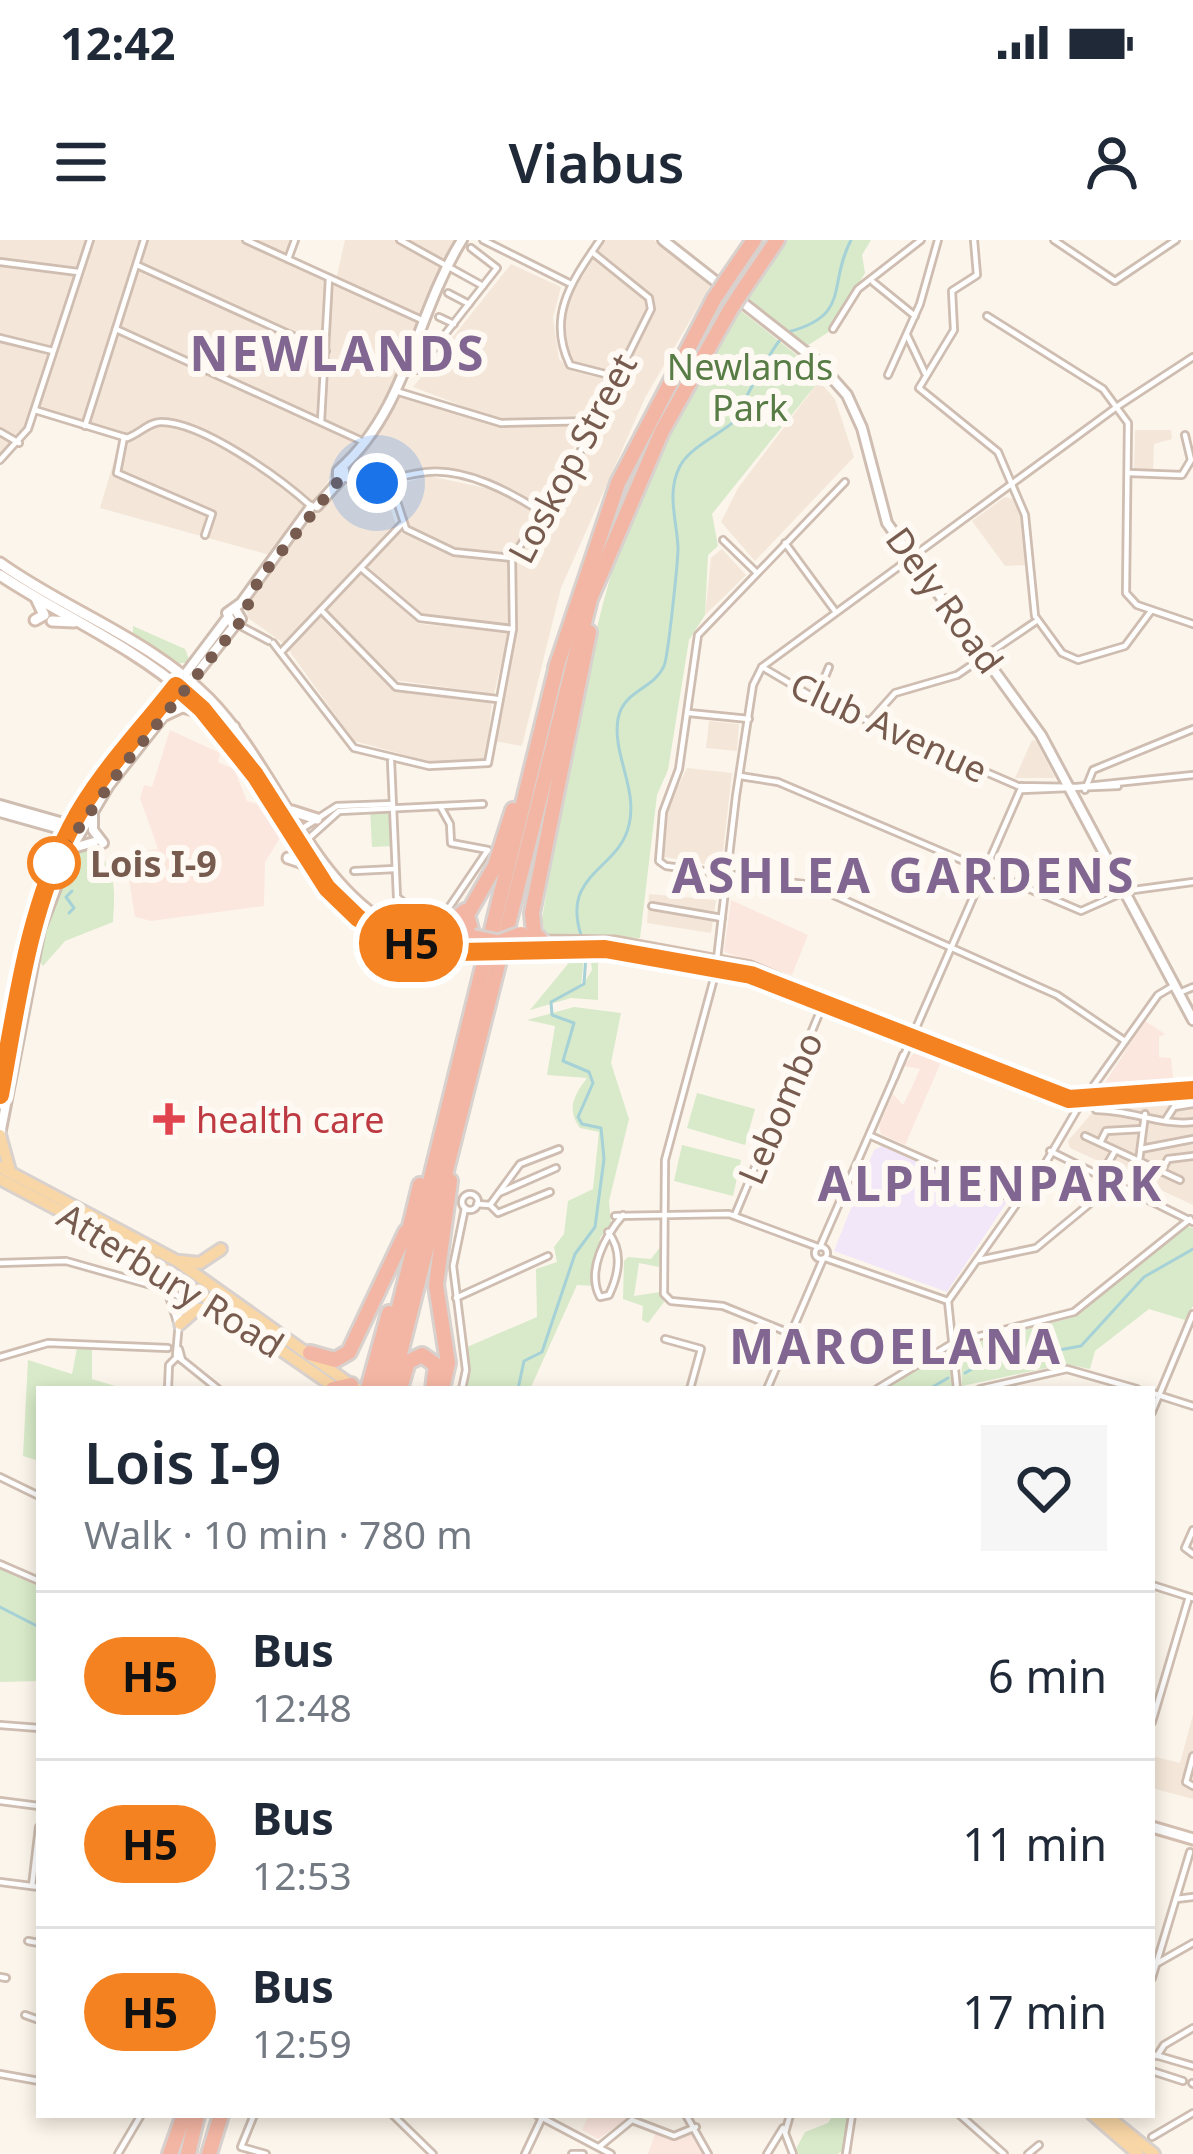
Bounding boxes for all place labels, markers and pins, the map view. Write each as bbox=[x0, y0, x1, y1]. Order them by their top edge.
marker: Lois I-9 bbox=[29, 838, 79, 888]
place label: Lois I-9 bbox=[90, 839, 217, 888]
place label: health care bbox=[196, 1095, 385, 1144]
marker: health care bbox=[153, 1103, 185, 1135]

